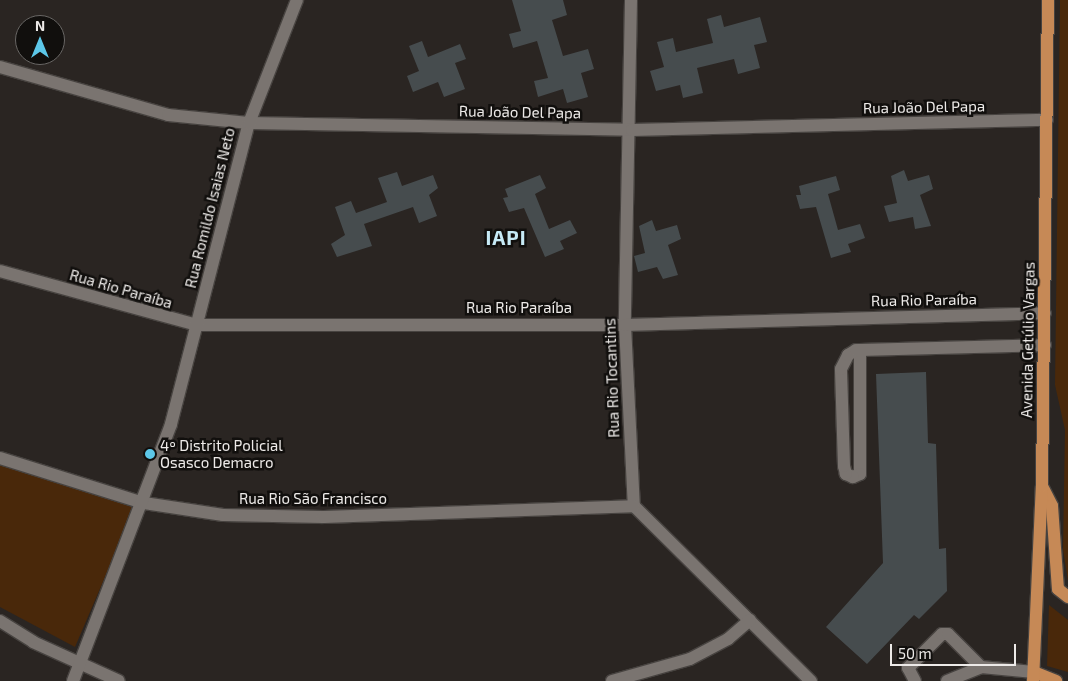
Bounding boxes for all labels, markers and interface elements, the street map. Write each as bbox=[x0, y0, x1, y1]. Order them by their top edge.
north arrow bbox=[15, 15, 65, 65]
text: N bbox=[35, 17, 45, 34]
street label: Rua João Del Papa bbox=[862, 97, 986, 117]
street label: Rua João Del Papa bbox=[458, 102, 582, 122]
street label: Rua Romildo Isaias Neto bbox=[181, 126, 239, 290]
district label: IAPI bbox=[485, 225, 527, 249]
street label: Avenida Getúlio Vargas bbox=[1018, 262, 1038, 418]
street label: Rua Rio Paraíba bbox=[68, 266, 174, 312]
street label: Rua Rio Paraíba bbox=[871, 290, 977, 310]
street label: Rua Rio Paraíba bbox=[466, 299, 572, 317]
street label: Rua Rio Tocantins bbox=[601, 318, 623, 438]
place label: 4º Distrito Policial Osasco Demacro bbox=[160, 436, 283, 471]
marker: 4º Distrito Policial Osasco Demacro bbox=[144, 448, 156, 460]
street label: Rua Rio São Francisco bbox=[239, 490, 387, 508]
scale bar bbox=[893, 634, 1019, 666]
text: 50 m bbox=[898, 644, 932, 662]

